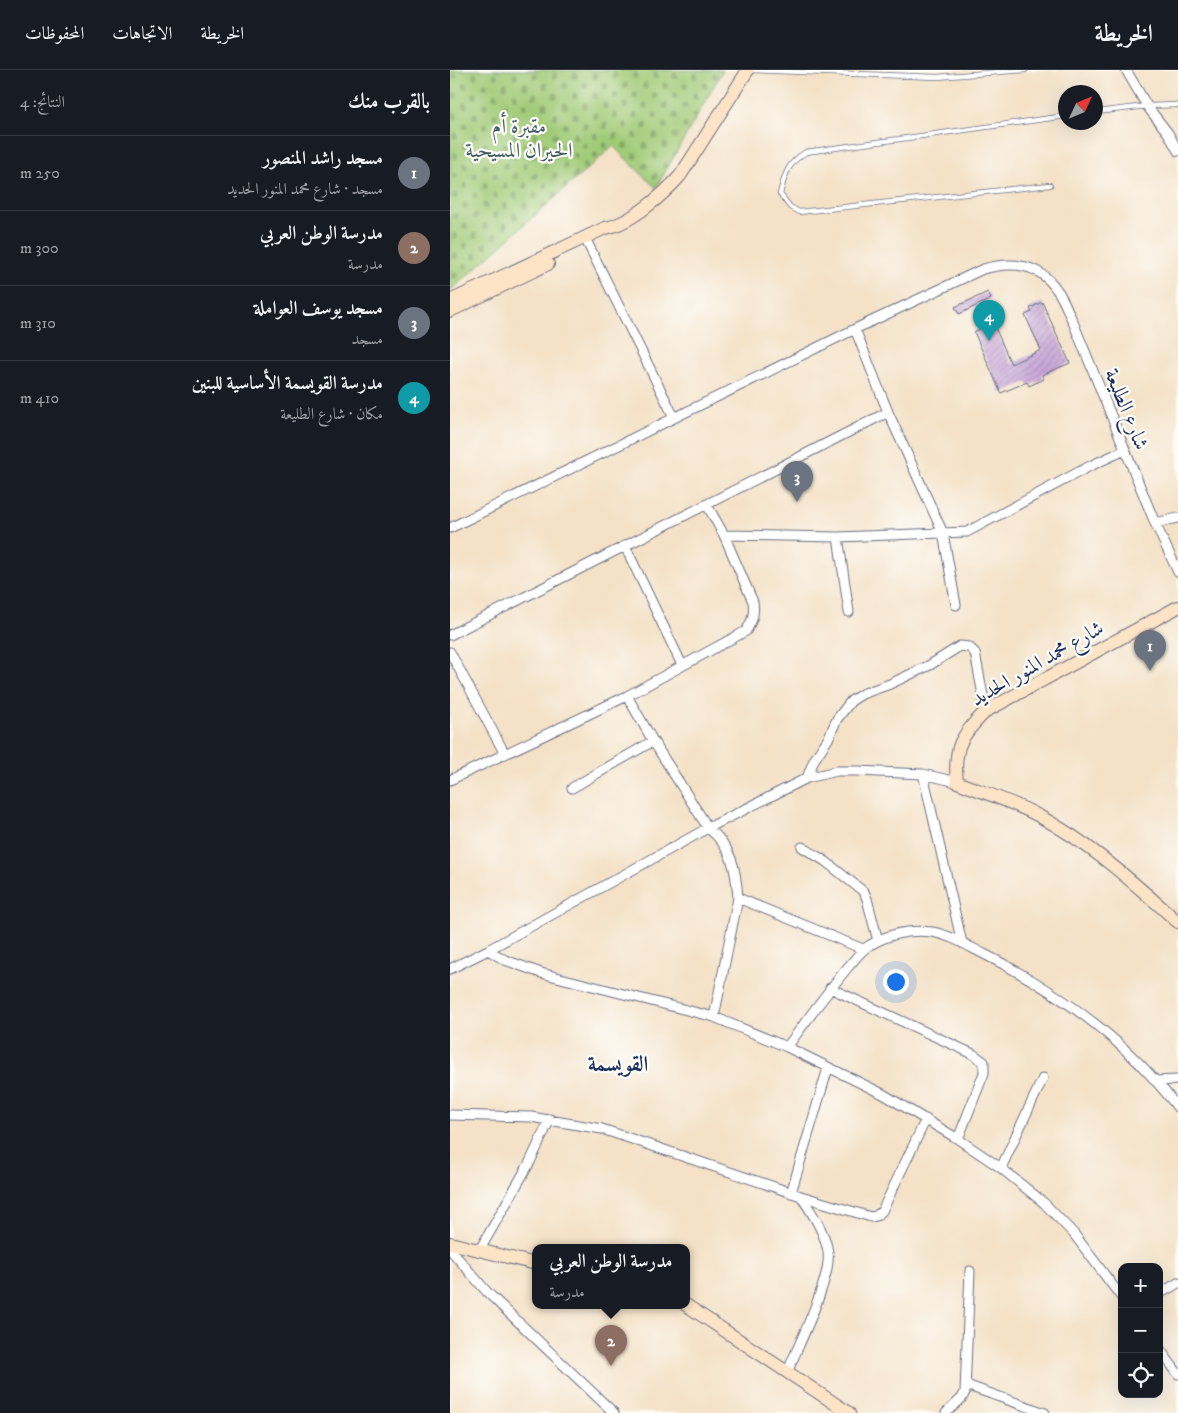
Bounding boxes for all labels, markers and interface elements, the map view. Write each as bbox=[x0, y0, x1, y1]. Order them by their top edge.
text: الخريطة bbox=[1095, 19, 1153, 49]
text: المحفوظات bbox=[25, 23, 84, 45]
text: الاتجاهات bbox=[112, 23, 172, 45]
text: الخريطة bbox=[200, 23, 244, 45]
north arrow bbox=[1058, 85, 1103, 130]
text: بالقرب منك bbox=[348, 89, 430, 115]
text: النتائج: 4 bbox=[20, 92, 65, 112]
park label: مقبرة أم الحيران المسيحية bbox=[465, 111, 573, 164]
text: مسجد راشد المنصور bbox=[263, 147, 383, 170]
text: 250 m bbox=[20, 163, 60, 183]
text: 1 bbox=[411, 163, 417, 183]
text: مسجد · شارع محمد المنور الحديد bbox=[227, 179, 383, 199]
text: مدرسة الوطن العربي bbox=[260, 222, 383, 245]
text: 300 m bbox=[20, 238, 59, 258]
text: 2 bbox=[410, 238, 418, 258]
text: مدرسة bbox=[348, 254, 383, 274]
text: مسجد يوسف العواملة bbox=[254, 297, 383, 320]
pin: 4 bbox=[973, 300, 1005, 341]
text: 310 m bbox=[20, 313, 56, 333]
text: 3 bbox=[411, 313, 417, 333]
text: مسجد bbox=[352, 329, 383, 349]
street label: شارع الطليعة bbox=[1094, 365, 1154, 455]
text: مدرسة القويسمة الأساسية للبنين bbox=[192, 372, 383, 395]
text: 410 m bbox=[20, 388, 59, 408]
text: 4 bbox=[409, 388, 419, 408]
text: مكان · شارع الطليعة bbox=[280, 404, 383, 424]
pin: 3 bbox=[781, 461, 813, 502]
street label: شارع محمد المنور الحديد bbox=[966, 615, 1111, 716]
pin: 1 bbox=[1134, 630, 1166, 671]
your location bbox=[883, 969, 909, 995]
district label: القويسمة bbox=[588, 1051, 648, 1078]
popup bbox=[532, 1244, 690, 1309]
text: مدرسة الوطن العربي bbox=[550, 1250, 672, 1273]
map controls bbox=[1118, 1263, 1163, 1398]
button: + bbox=[1118, 1263, 1163, 1308]
text: مدرسة bbox=[550, 1282, 585, 1302]
button: − bbox=[1118, 1308, 1163, 1353]
pin: 2 bbox=[595, 1325, 627, 1366]
button: locate bbox=[1118, 1353, 1163, 1398]

